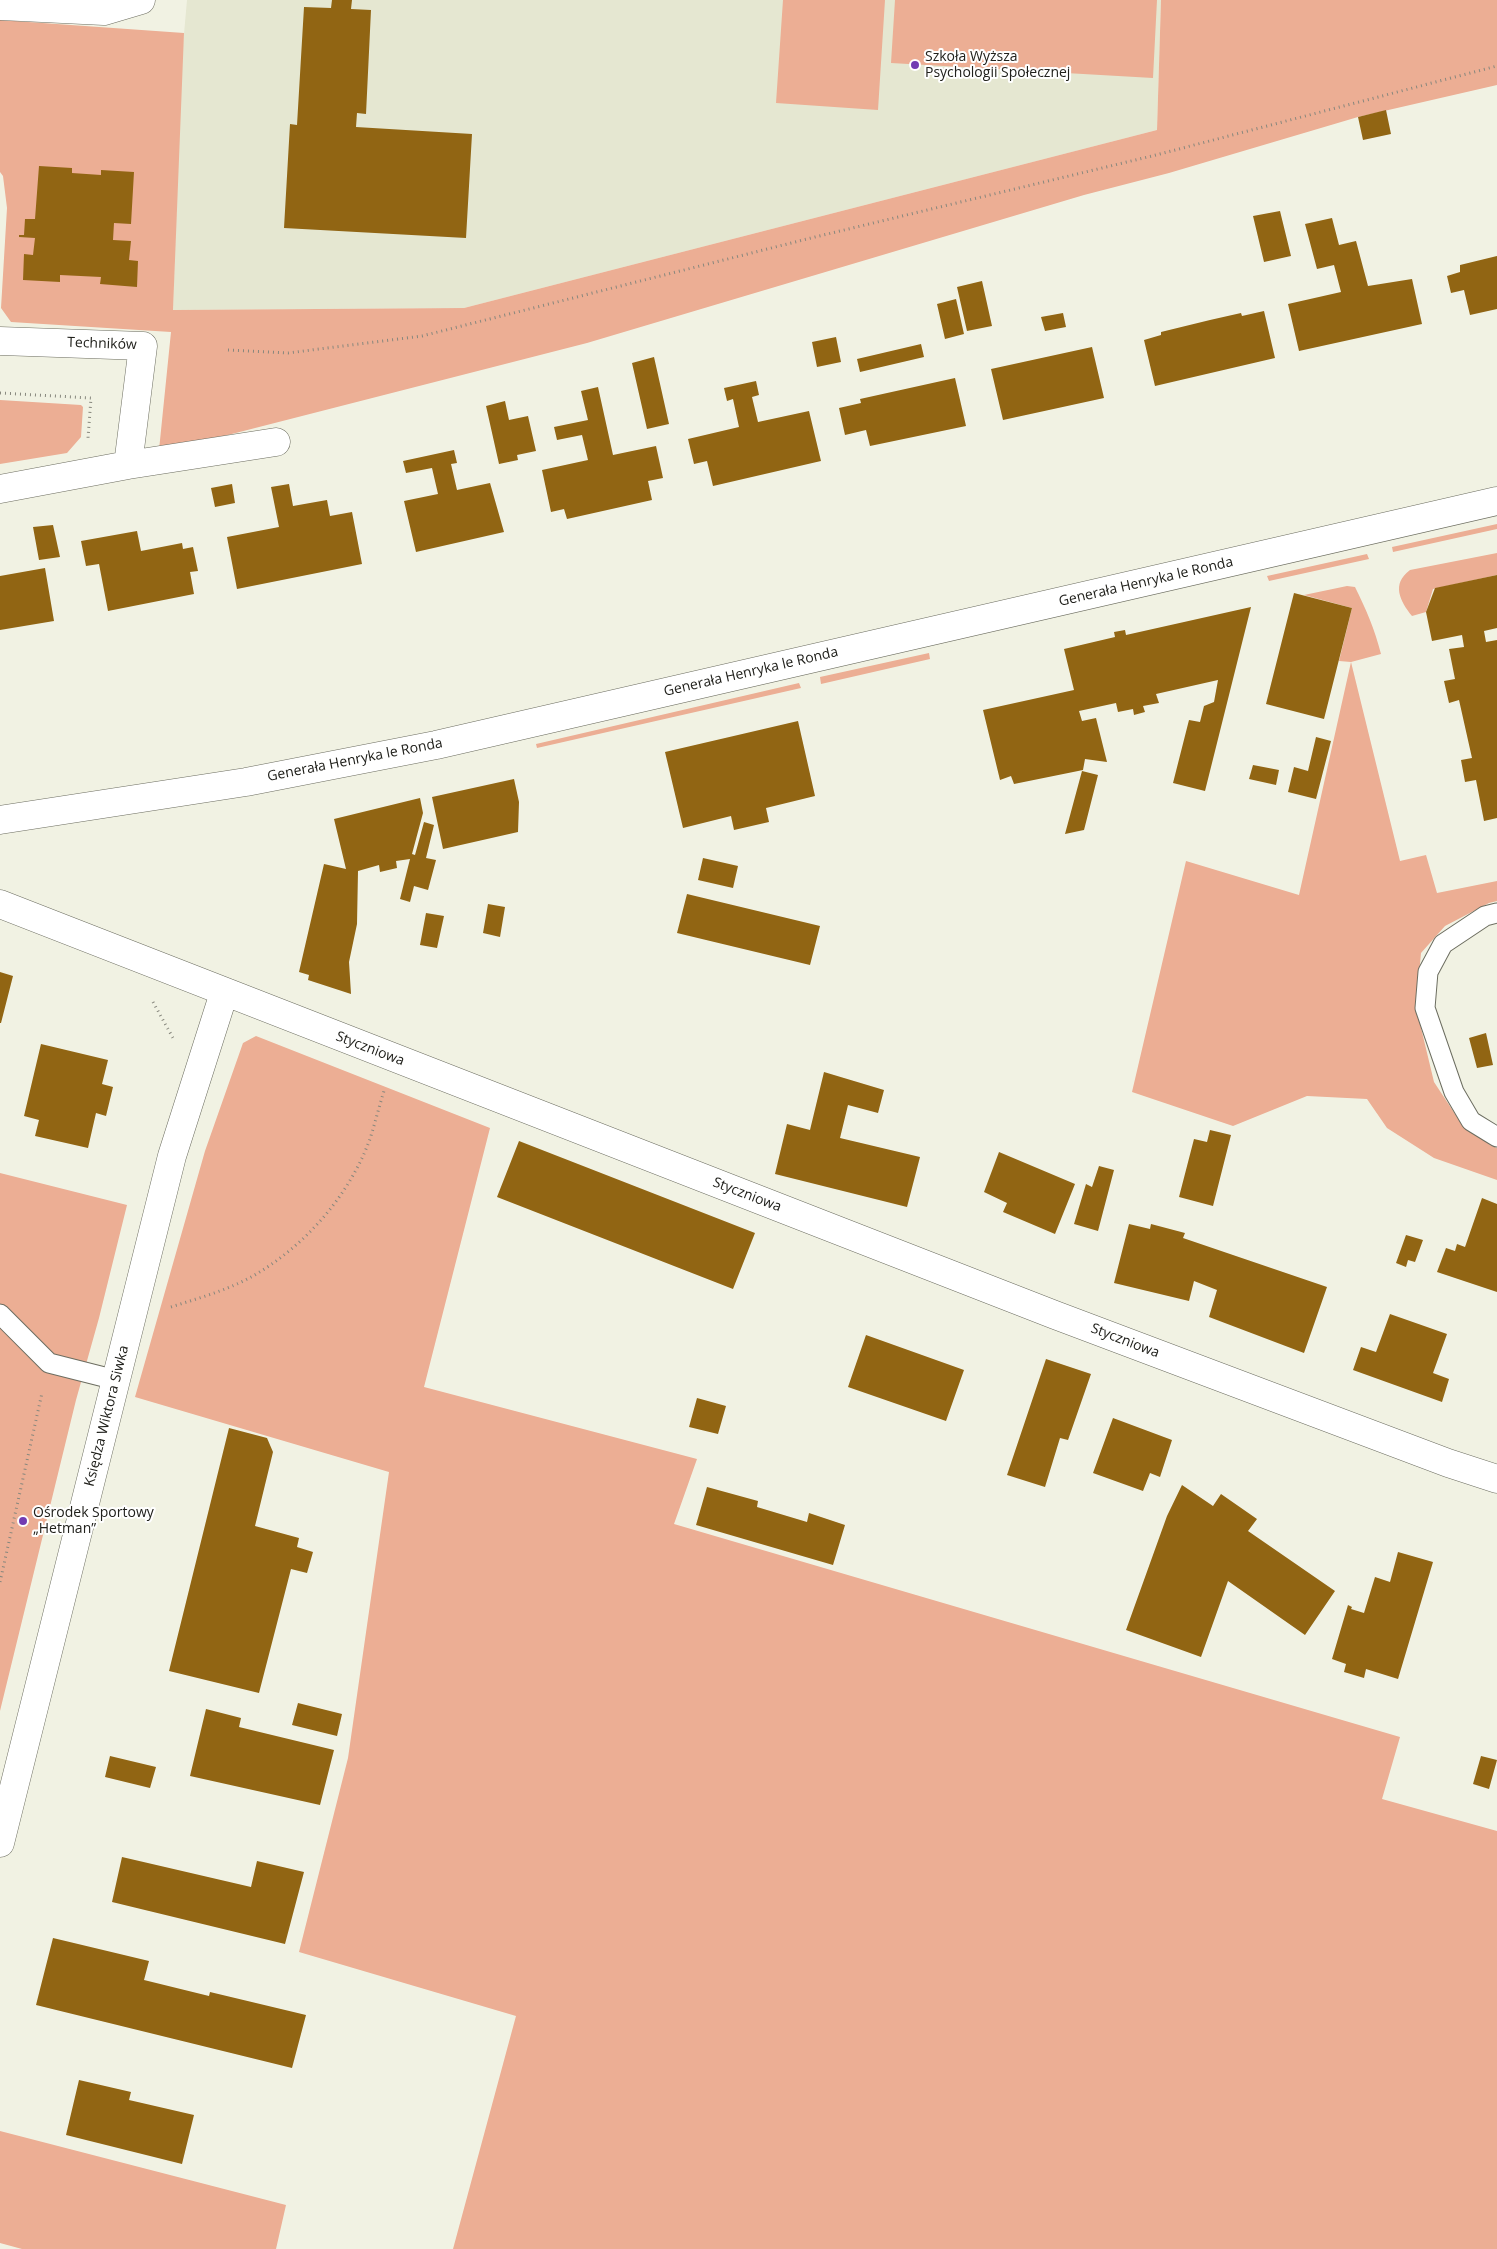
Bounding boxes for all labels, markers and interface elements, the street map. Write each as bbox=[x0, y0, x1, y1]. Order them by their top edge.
place label: Szkoła Wyższa Psychologii Społecznej bbox=[925, 49, 1070, 82]
marker: Szkoła Wyższa Psychologii Społecznej bbox=[909, 59, 921, 71]
street label: Techników bbox=[67, 334, 137, 354]
street label: Generała Henryka le Ronda bbox=[1057, 554, 1235, 610]
street label: Generała Henryka le Ronda bbox=[662, 644, 840, 700]
street label: Generała Henryka le Ronda bbox=[266, 735, 444, 785]
street label: Styczniowa bbox=[333, 1028, 407, 1070]
street label: Styczniowa bbox=[710, 1174, 784, 1216]
street label: Styczniowa bbox=[1088, 1320, 1162, 1362]
street label: Księdza Wiktora Siwka bbox=[81, 1344, 133, 1488]
place label: Ośrodek Sportowy „Hetman” bbox=[33, 1505, 154, 1538]
marker: Ośrodek Sportowy „Hetman” bbox=[17, 1515, 29, 1527]

